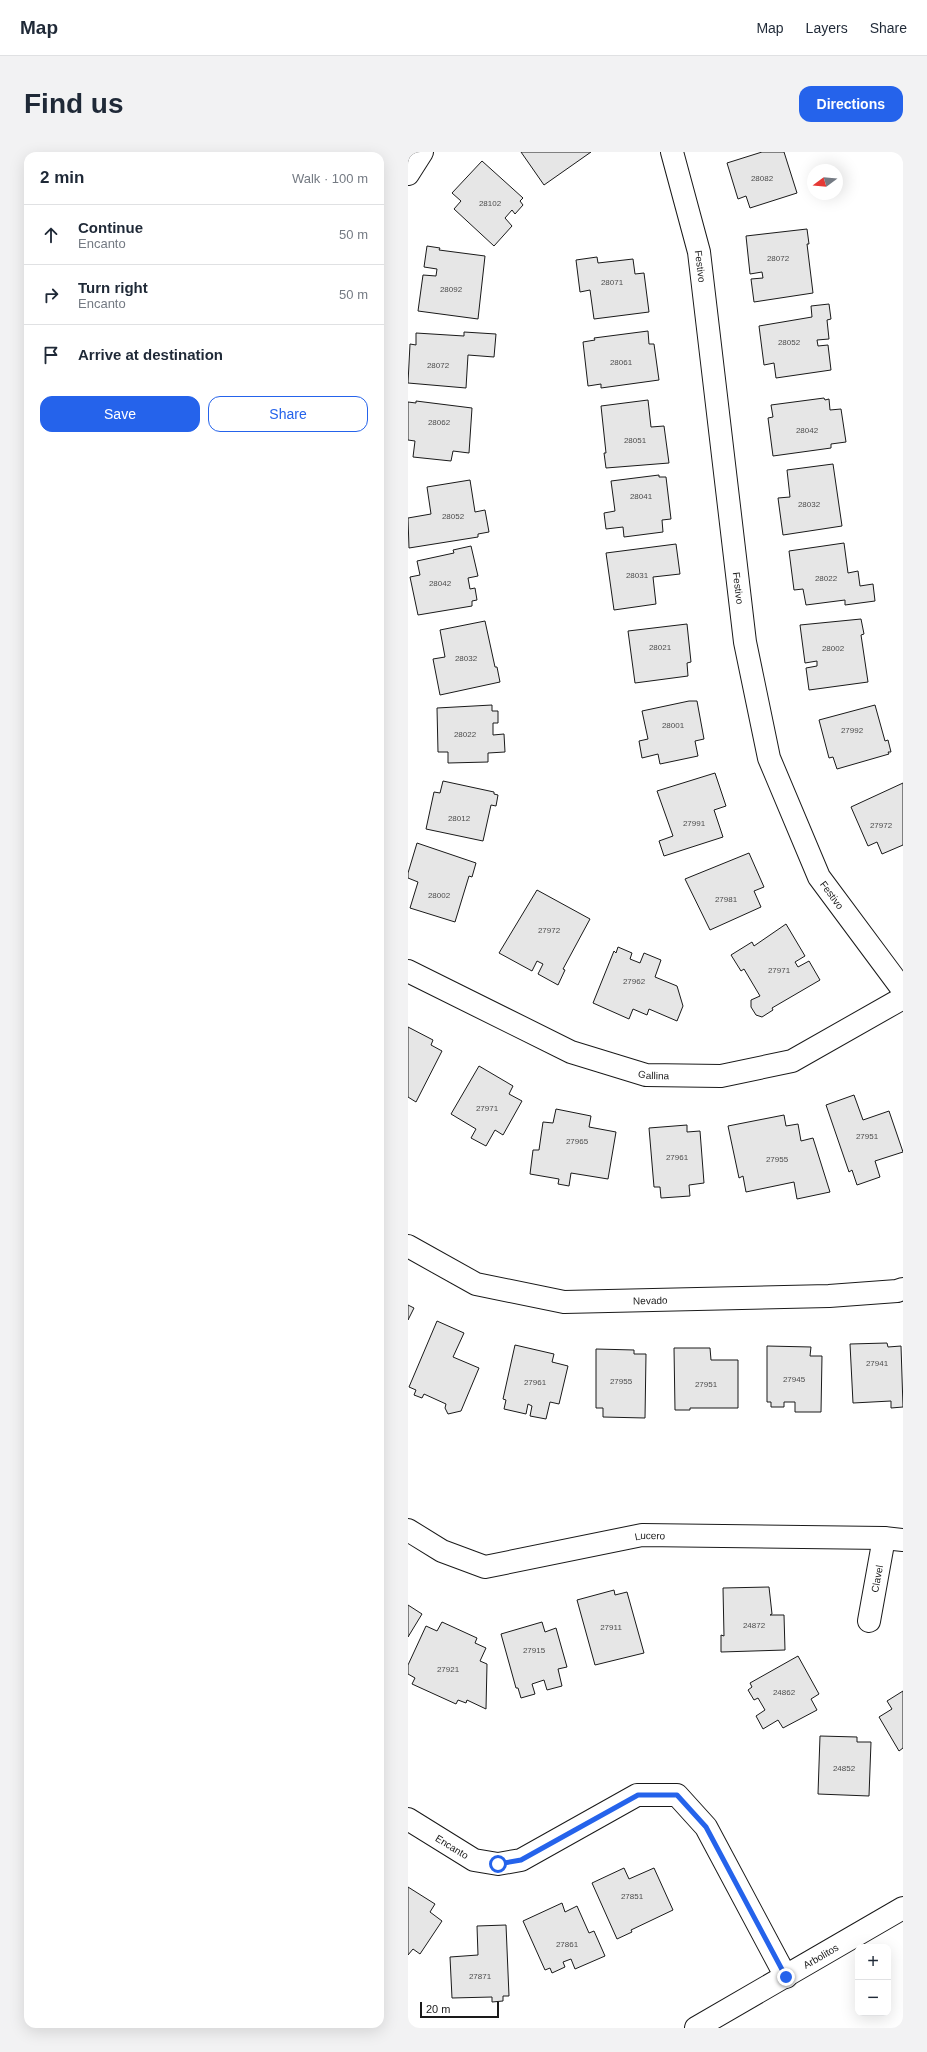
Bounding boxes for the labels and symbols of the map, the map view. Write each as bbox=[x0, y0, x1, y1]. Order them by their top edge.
north arrow bbox=[807, 164, 843, 200]
house number: 28082 bbox=[751, 174, 774, 183]
house number: 28102 bbox=[479, 199, 502, 208]
street label: Festivo bbox=[693, 250, 708, 283]
house number: 28072 bbox=[767, 254, 790, 263]
house number: 28071 bbox=[601, 278, 624, 287]
house number: 28092 bbox=[440, 285, 463, 294]
house number: 28052 bbox=[778, 338, 801, 347]
house number: 28061 bbox=[610, 358, 633, 367]
house number: 28072 bbox=[427, 361, 450, 370]
house number: 28062 bbox=[428, 418, 451, 427]
house number: 28042 bbox=[796, 426, 819, 435]
house number: 28051 bbox=[624, 436, 647, 445]
house number: 28041 bbox=[630, 492, 653, 501]
house number: 28032 bbox=[798, 500, 821, 509]
house number: 28052 bbox=[442, 512, 465, 521]
house number: 28031 bbox=[626, 571, 649, 580]
street label: Festivo bbox=[731, 571, 746, 605]
house number: 28022 bbox=[815, 574, 838, 583]
house number: 28042 bbox=[429, 579, 452, 588]
house number: 28021 bbox=[649, 643, 672, 652]
house number: 28002 bbox=[822, 644, 845, 653]
house number: 28032 bbox=[455, 654, 478, 663]
house number: 28001 bbox=[662, 721, 685, 730]
house number: 27992 bbox=[841, 726, 864, 735]
house number: 28022 bbox=[454, 730, 477, 739]
house number: 28012 bbox=[448, 814, 471, 823]
house number: 27991 bbox=[683, 819, 706, 828]
house number: 27972 bbox=[870, 821, 893, 830]
street label: Festivo bbox=[818, 879, 847, 911]
house number: 28002 bbox=[428, 891, 451, 900]
house number: 27981 bbox=[715, 895, 738, 904]
house number: 27972 bbox=[538, 926, 561, 935]
house number: 27971 bbox=[768, 966, 791, 975]
house number: 27962 bbox=[623, 977, 646, 986]
street label: Gallina bbox=[637, 1067, 670, 1081]
house number: 27971 bbox=[476, 1104, 499, 1113]
house number: 27951 bbox=[856, 1132, 879, 1141]
house number: 27965 bbox=[566, 1137, 589, 1146]
house number: 27961 bbox=[666, 1153, 689, 1162]
house number: 27955 bbox=[766, 1155, 789, 1164]
street label: Nevado bbox=[633, 1294, 668, 1306]
house number: 27941 bbox=[866, 1359, 889, 1368]
house number: 27945 bbox=[783, 1375, 806, 1384]
house number: 27955 bbox=[610, 1377, 633, 1386]
house number: 27961 bbox=[524, 1378, 547, 1387]
house number: 27951 bbox=[695, 1380, 718, 1389]
street label: Lucero bbox=[634, 1529, 666, 1542]
street label: Clavel bbox=[869, 1564, 885, 1593]
house number: 24872 bbox=[743, 1621, 766, 1630]
house number: 27911 bbox=[600, 1623, 622, 1632]
house number: 27915 bbox=[523, 1646, 546, 1655]
house number: 27921 bbox=[437, 1665, 460, 1674]
house number: 24862 bbox=[773, 1688, 796, 1697]
house number: 24852 bbox=[833, 1764, 856, 1773]
street label: Encanto bbox=[434, 1832, 471, 1861]
route start bbox=[489, 1855, 507, 1873]
house number: 27851 bbox=[621, 1892, 644, 1901]
house number: 27861 bbox=[556, 1940, 579, 1949]
street label: Arbolitos bbox=[801, 1941, 840, 1970]
route end bbox=[777, 1968, 795, 1986]
house number: 27871 bbox=[469, 1972, 492, 1981]
scale bar bbox=[420, 2000, 499, 2019]

